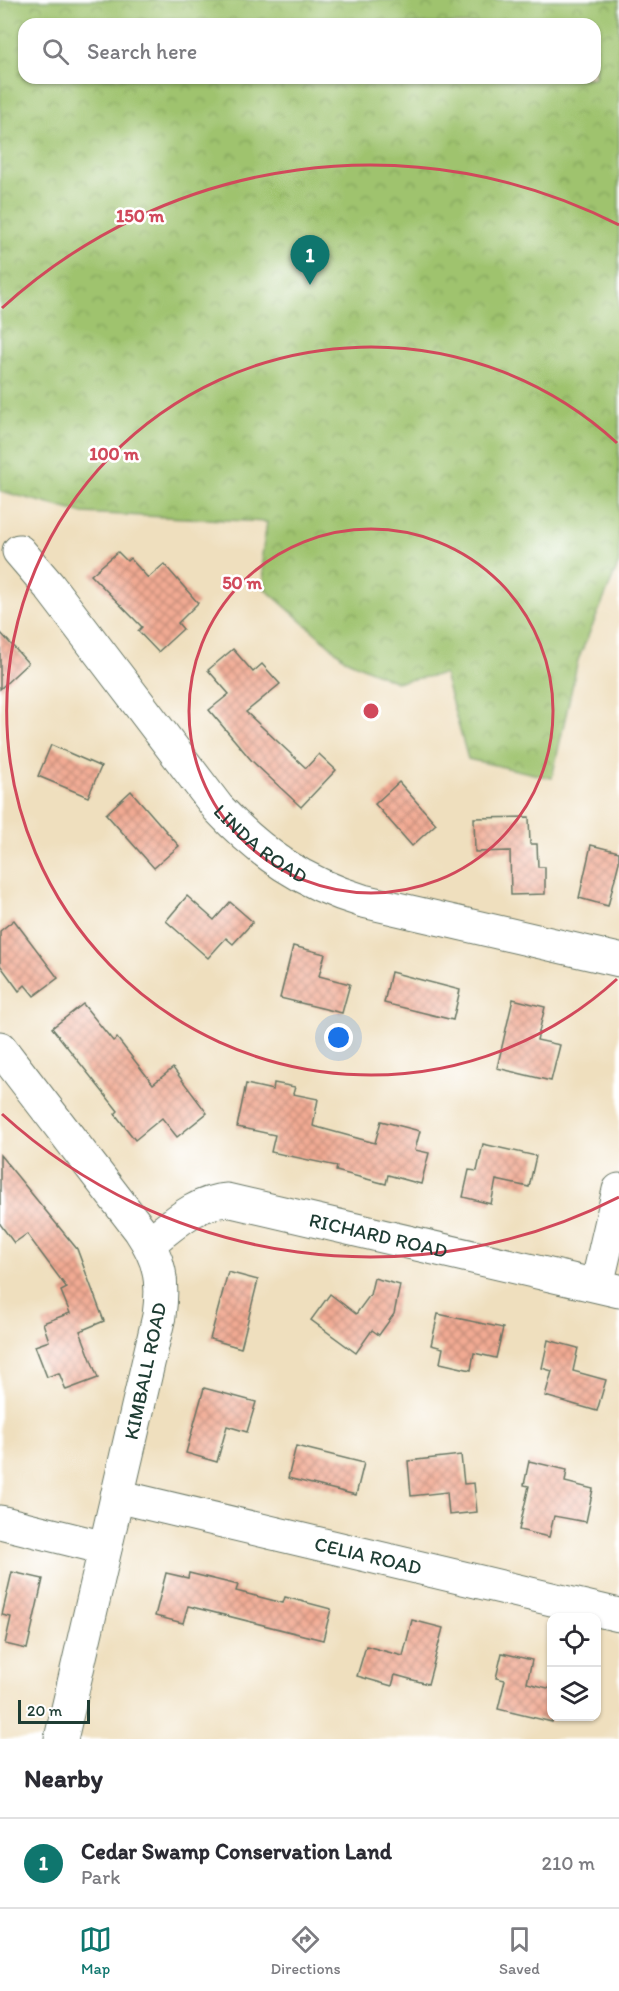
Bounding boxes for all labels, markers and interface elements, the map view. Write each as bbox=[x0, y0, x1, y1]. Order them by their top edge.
search box bbox=[18, 18, 601, 84]
icon: search bbox=[39, 35, 72, 68]
text: Search here bbox=[87, 38, 197, 65]
text: 150 m bbox=[116, 205, 165, 227]
pin: 1 bbox=[290, 236, 330, 285]
text: 100 m bbox=[89, 443, 140, 465]
text: 50 m bbox=[222, 572, 263, 594]
centre of rings bbox=[361, 701, 381, 721]
street label: LINDA ROAD bbox=[209, 799, 312, 888]
your location bbox=[324, 1023, 353, 1052]
street label: RICHARD ROAD bbox=[307, 1207, 450, 1263]
street label: KIMBALL ROAD bbox=[119, 1300, 171, 1442]
street label: CELIA ROAD bbox=[312, 1531, 424, 1580]
map controls bbox=[547, 1613, 601, 1721]
button: locate bbox=[547, 1613, 601, 1667]
button: layers bbox=[547, 1667, 601, 1721]
scale bar bbox=[18, 1697, 90, 1724]
text: 20 m bbox=[27, 1701, 62, 1720]
text: Nearby bbox=[24, 1762, 103, 1794]
text: Cedar Swamp Conservation Land bbox=[81, 1838, 392, 1865]
text: 1 bbox=[39, 1851, 48, 1875]
text: 210 m bbox=[542, 1851, 595, 1875]
text: Park bbox=[81, 1865, 120, 1889]
tab: Map bbox=[79, 1923, 112, 1978]
tab: Directions bbox=[270, 1923, 341, 1978]
tab: Saved bbox=[499, 1923, 540, 1978]

